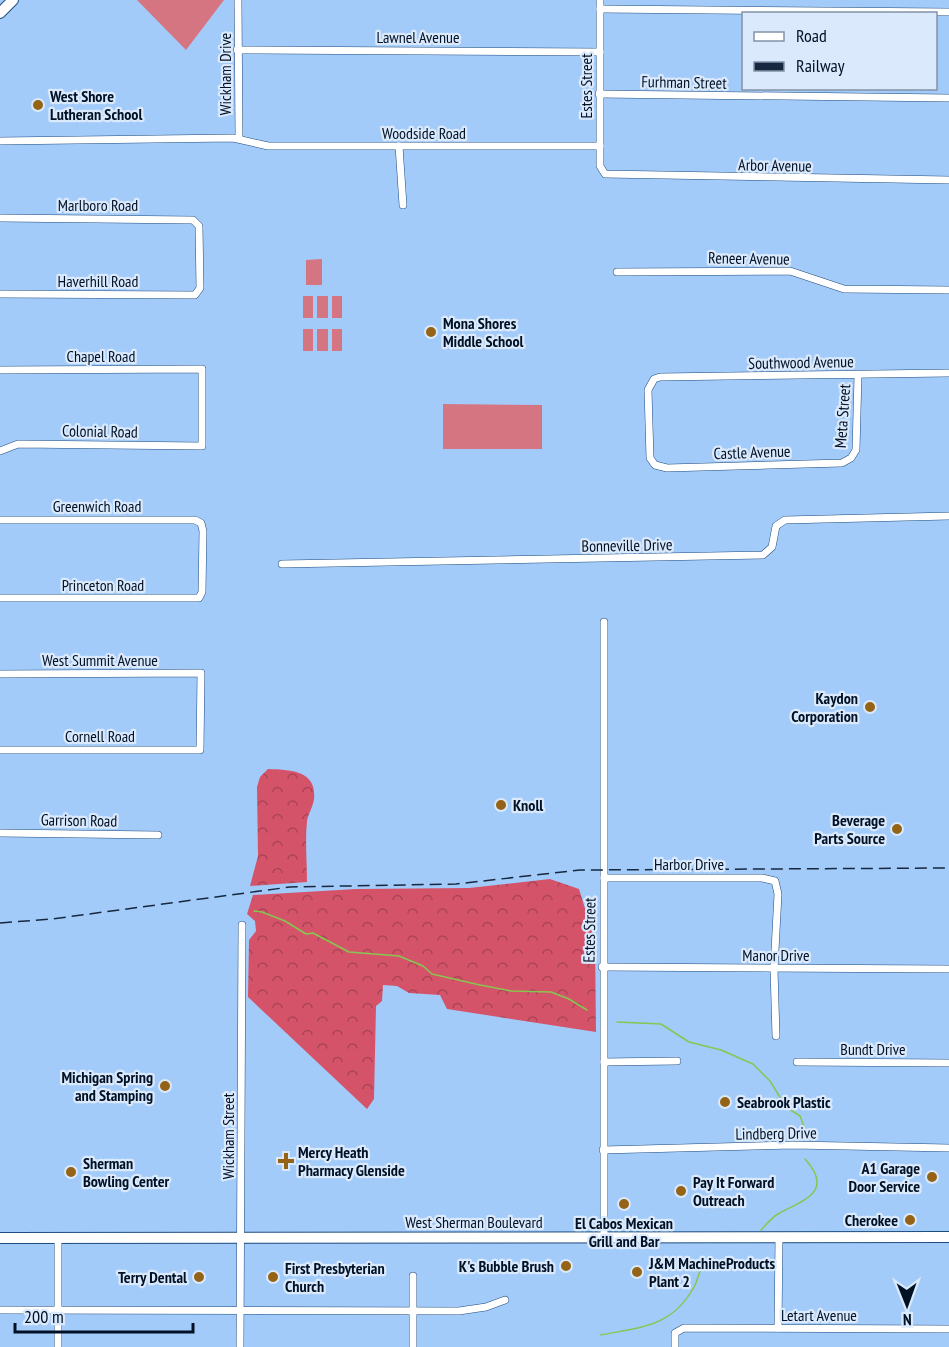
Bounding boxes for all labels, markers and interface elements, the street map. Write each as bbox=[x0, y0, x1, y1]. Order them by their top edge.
legend bbox=[742, 12, 937, 90]
text: Road bbox=[796, 24, 827, 47]
street label: Lawnel Avenue bbox=[376, 27, 460, 47]
street label: Wickham Drive bbox=[215, 33, 235, 115]
street label: Estes Street bbox=[576, 53, 596, 119]
text: Railway bbox=[796, 54, 845, 77]
street label: Furhman Street bbox=[641, 71, 727, 93]
place label: West Shore Lutheran School bbox=[49, 86, 142, 124]
marker: West Shore Lutheran School bbox=[31, 98, 45, 112]
street label: Woodside Road bbox=[382, 123, 466, 143]
street label: Arbor Avenue bbox=[738, 154, 812, 176]
street label: Marlboro Road bbox=[58, 195, 138, 215]
street label: Reneer Avenue bbox=[708, 247, 790, 269]
street label: Haverhill Road bbox=[58, 271, 138, 291]
place label: Mona Shores Middle School bbox=[443, 313, 524, 351]
marker: Mona Shores Middle School bbox=[424, 325, 438, 339]
street label: Chapel Road bbox=[67, 346, 135, 366]
street label: Southwood Avenue bbox=[748, 351, 854, 373]
street label: Meta Street bbox=[830, 383, 854, 449]
street label: Colonial Road bbox=[62, 420, 138, 442]
street label: Castle Avenue bbox=[713, 441, 791, 463]
street label: Greenwich Road bbox=[53, 496, 141, 516]
street label: Bonneville Drive bbox=[581, 534, 673, 556]
street label: Princeton Road bbox=[62, 575, 144, 595]
street label: West Summit Avenue bbox=[42, 650, 158, 670]
place label: Kaydon Corporation bbox=[791, 688, 858, 726]
marker: Kaydon Corporation bbox=[863, 700, 877, 714]
street label: Cornell Road bbox=[65, 726, 135, 746]
place label: Knoll bbox=[513, 795, 543, 815]
marker: Knoll bbox=[494, 798, 508, 812]
street label: Garrison Road bbox=[41, 809, 118, 831]
place label: Beverage Parts Source bbox=[814, 810, 885, 848]
marker: Beverage Parts Source bbox=[890, 822, 904, 836]
street label: Harbor Drive bbox=[654, 854, 724, 874]
street label: Estes Street bbox=[578, 897, 600, 963]
street label: Manor Drive bbox=[742, 945, 810, 965]
street label: Bundt Drive bbox=[840, 1039, 906, 1059]
place label: Michigan Spring and Stamping bbox=[61, 1067, 153, 1105]
marker: Michigan Spring and Stamping bbox=[158, 1079, 172, 1093]
street label: Wickham Street bbox=[218, 1092, 238, 1179]
place label: Seabrook Plastic bbox=[737, 1092, 831, 1112]
marker: Seabrook Plastic bbox=[718, 1095, 732, 1109]
street label: Lindberg Drive bbox=[735, 1122, 817, 1144]
place label: Mercy Heath Pharmacy Glenside bbox=[298, 1142, 405, 1180]
place label: Sherman Bowling Center bbox=[83, 1153, 170, 1191]
marker: Mercy Heath Pharmacy Glenside bbox=[279, 1154, 293, 1168]
place label: A1 Garage Door Service bbox=[848, 1158, 920, 1196]
marker: Sherman Bowling Center bbox=[64, 1165, 78, 1179]
marker: A1 Garage Door Service bbox=[925, 1170, 939, 1184]
place label: Pay It Forward Outreach bbox=[693, 1172, 774, 1210]
marker: Pay It Forward Outreach bbox=[674, 1184, 688, 1198]
marker: El Cabos Mexican Grill and Bar bbox=[617, 1197, 631, 1211]
place label: Cherokee bbox=[845, 1210, 898, 1230]
street label: West Sherman Boulevard bbox=[405, 1212, 543, 1232]
place label: El Cabos Mexican Grill and Bar bbox=[575, 1213, 673, 1251]
marker: Cherokee bbox=[903, 1213, 917, 1227]
place label: J&M MachineProducts Plant 2 bbox=[648, 1253, 775, 1291]
place label: K's Bubble Brush bbox=[459, 1256, 554, 1276]
place label: First Presbyterian Church bbox=[285, 1258, 385, 1296]
marker: K's Bubble Brush bbox=[559, 1259, 573, 1273]
marker: J&M MachineProducts Plant 2 bbox=[630, 1265, 644, 1279]
place label: Terry Dental bbox=[118, 1267, 187, 1287]
marker: Terry Dental bbox=[192, 1270, 206, 1284]
marker: First Presbyterian Church bbox=[266, 1270, 280, 1284]
north arrow bbox=[877, 1275, 937, 1335]
scale bar bbox=[15, 1296, 194, 1334]
text: 200 m bbox=[24, 1305, 64, 1328]
street label: Letart Avenue bbox=[781, 1305, 857, 1325]
text: N bbox=[903, 1310, 912, 1330]

